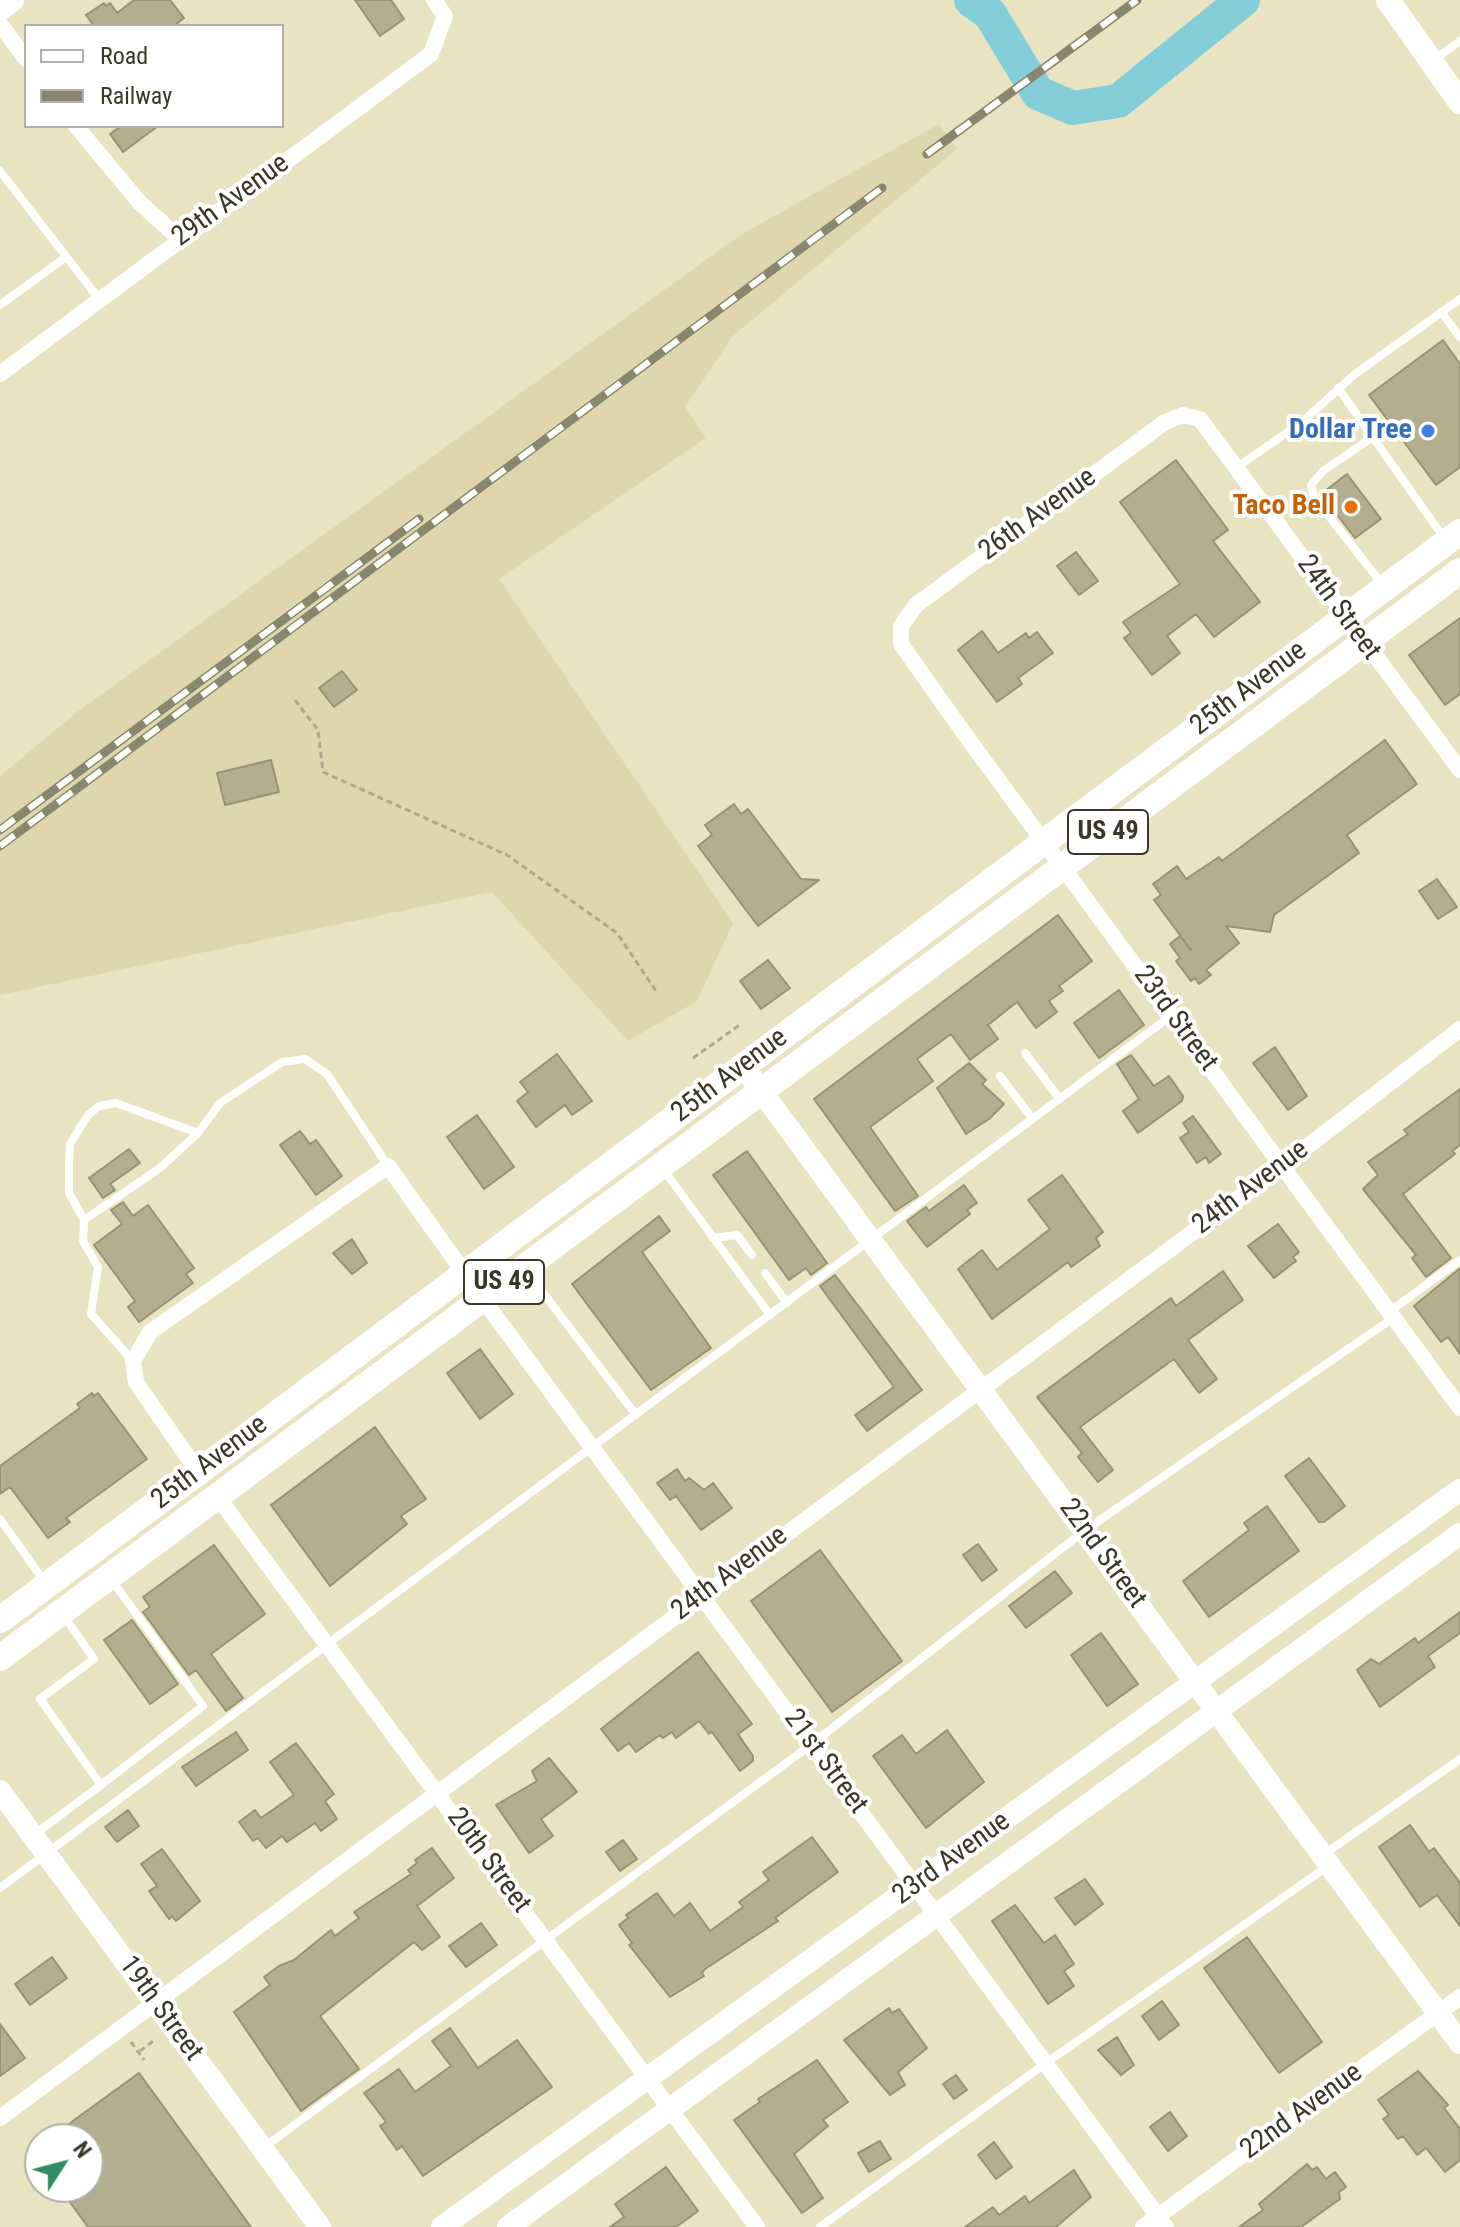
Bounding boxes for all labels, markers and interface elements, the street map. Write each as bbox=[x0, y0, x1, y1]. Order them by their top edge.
legend bbox=[24, 24, 284, 128]
text: Road bbox=[100, 42, 148, 70]
text: Railway bbox=[100, 82, 172, 110]
street label: 29th Avenue bbox=[166, 147, 296, 255]
place label: Dollar Tree bbox=[1289, 414, 1412, 448]
marker: Dollar Tree bbox=[1419, 422, 1437, 440]
street label: 26th Avenue bbox=[973, 461, 1103, 569]
place label: Taco Bell bbox=[1232, 490, 1335, 524]
marker: Taco Bell bbox=[1342, 498, 1360, 516]
street label: 24th Street bbox=[1289, 549, 1387, 667]
street label: 25th Avenue bbox=[1184, 635, 1314, 743]
road number: US 49 bbox=[1068, 810, 1148, 854]
street label: 23rd Street bbox=[1126, 960, 1224, 1078]
street label: 25th Avenue bbox=[665, 1022, 795, 1130]
street label: 24th Avenue bbox=[1186, 1134, 1316, 1242]
road number: US 49 bbox=[464, 1260, 544, 1304]
street label: 25th Avenue bbox=[145, 1409, 275, 1517]
street label: 22nd Street bbox=[1051, 1493, 1153, 1615]
street label: 24th Avenue bbox=[665, 1520, 795, 1628]
street label: 21st Street bbox=[776, 1703, 874, 1821]
street label: 20th Street bbox=[439, 1802, 537, 1920]
street label: 23rd Avenue bbox=[887, 1805, 1017, 1913]
street label: 19th Street bbox=[111, 1950, 209, 2068]
street label: 22nd Avenue bbox=[1235, 2057, 1369, 2167]
north arrow bbox=[24, 2123, 104, 2203]
text: N bbox=[68, 2137, 96, 2163]

